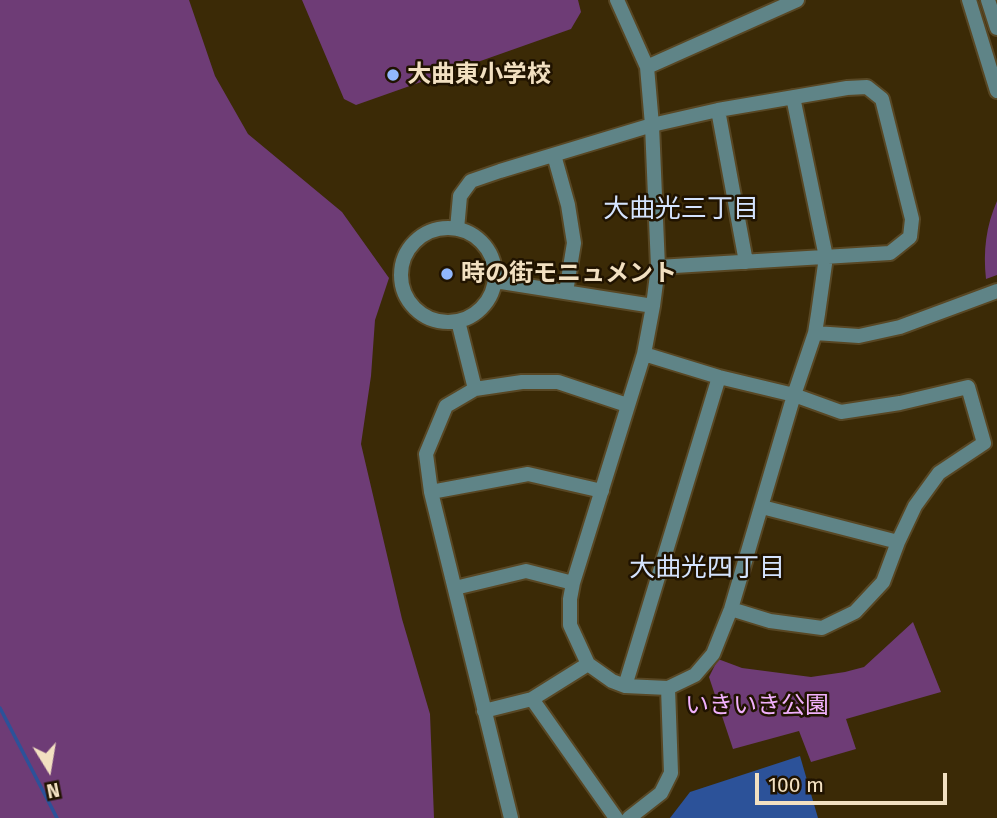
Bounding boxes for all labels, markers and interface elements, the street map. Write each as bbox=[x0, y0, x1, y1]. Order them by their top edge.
place label: 大曲東小学校 bbox=[407, 61, 551, 89]
marker: 大曲東小学校 bbox=[385, 67, 401, 83]
district label: 大曲光三丁目 bbox=[603, 194, 759, 226]
place label: 時の街モニュメント bbox=[461, 260, 677, 288]
marker: 時の街モニュメント bbox=[439, 266, 455, 282]
district label: 大曲光四丁目 bbox=[629, 553, 785, 585]
park label: いきいき公園 bbox=[685, 692, 829, 720]
north arrow bbox=[14, 734, 84, 804]
scale bar bbox=[759, 758, 951, 802]
text: 100 m bbox=[768, 772, 824, 798]
text: N bbox=[45, 778, 61, 803]

